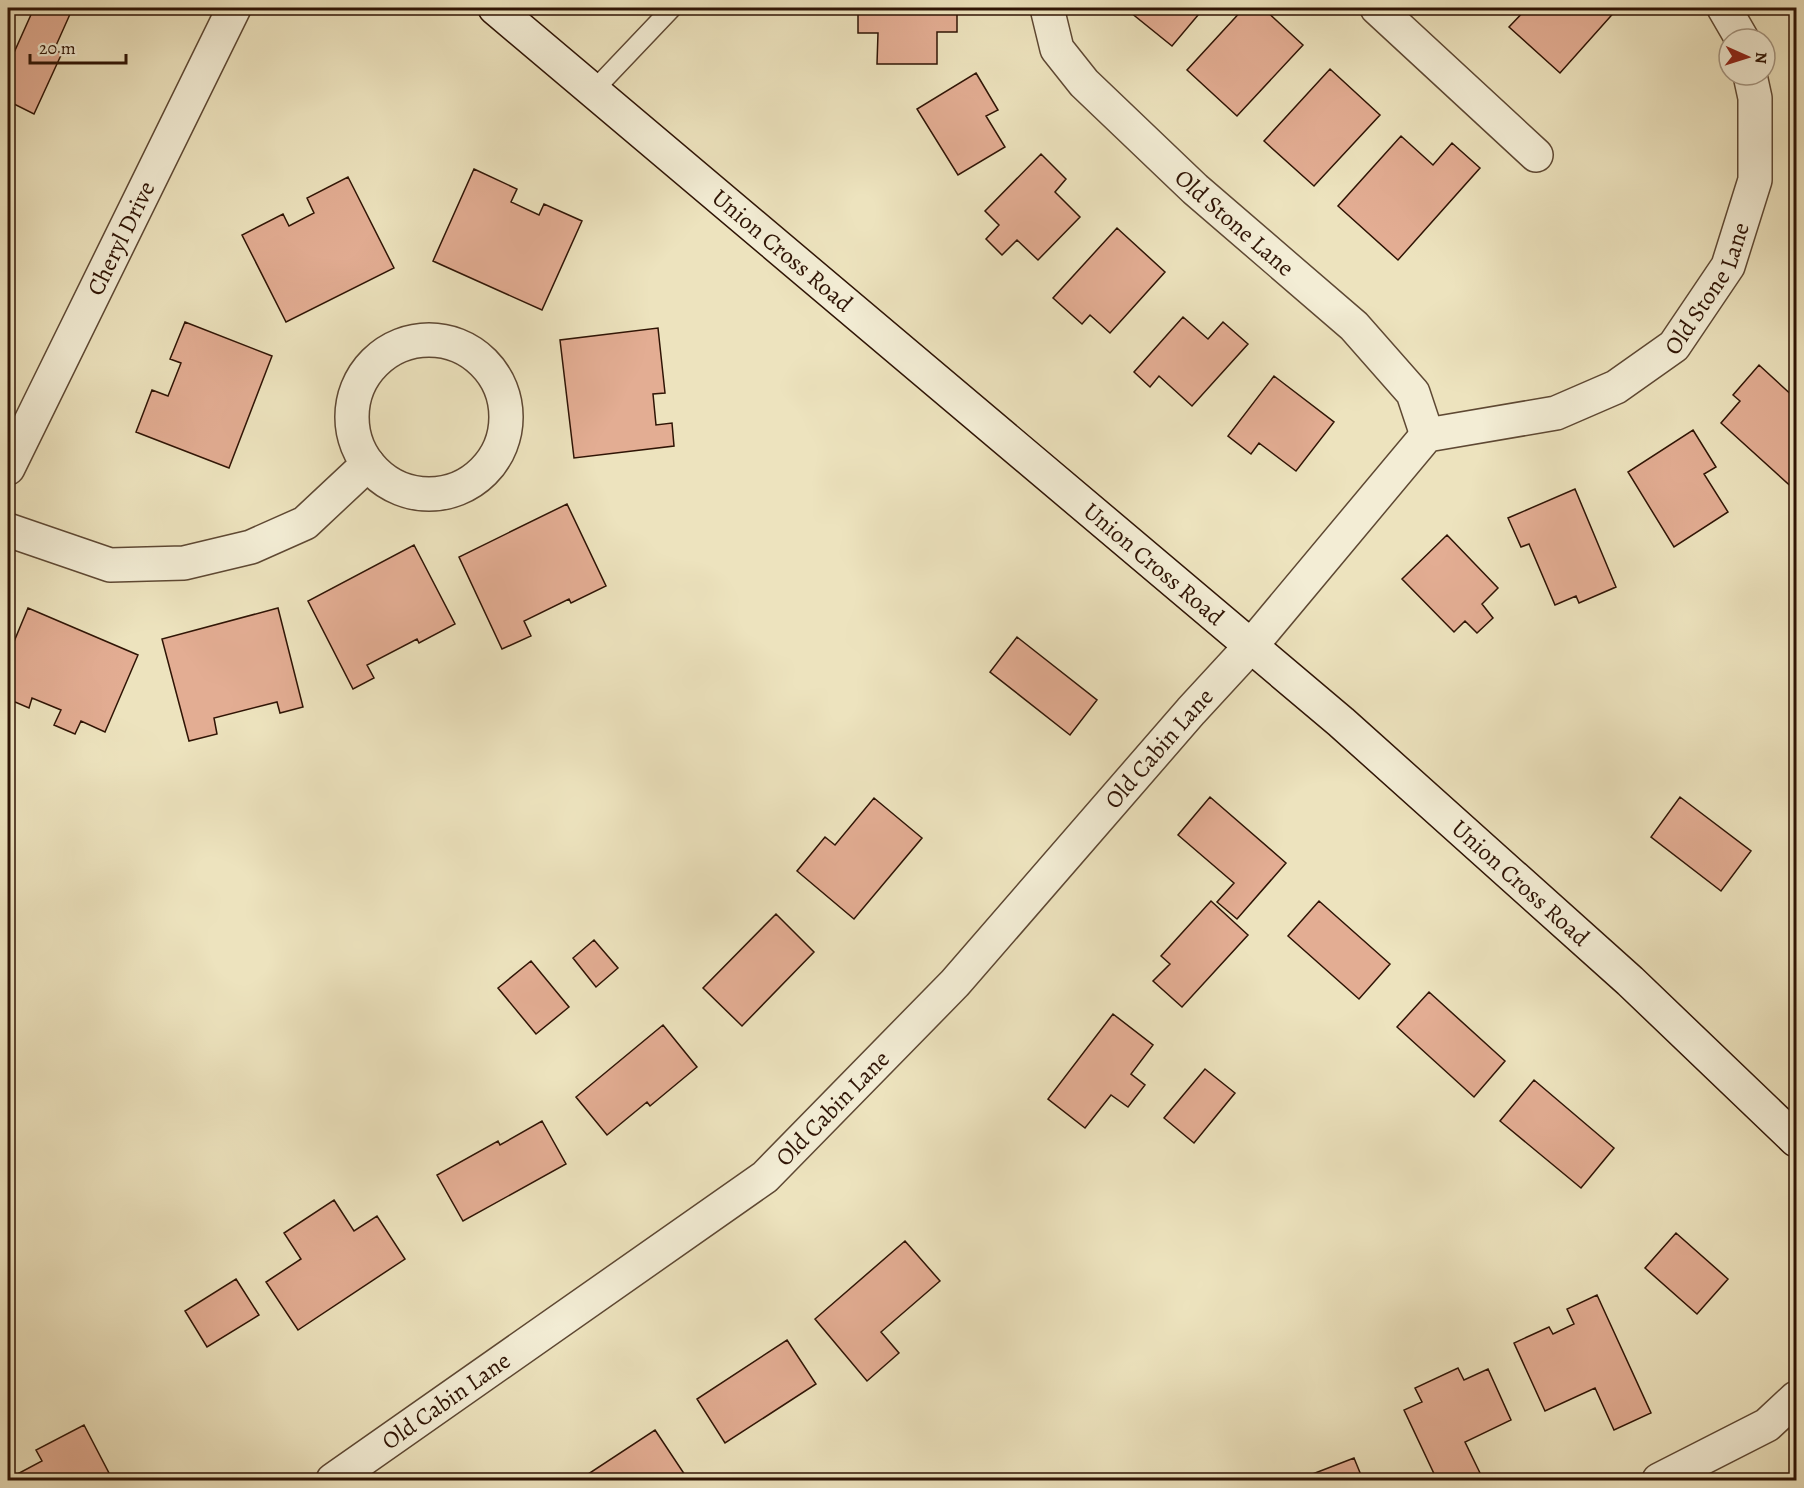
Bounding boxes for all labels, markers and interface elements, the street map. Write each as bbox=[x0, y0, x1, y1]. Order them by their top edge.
scale bar bbox=[30, 27, 126, 65]
north arrow bbox=[1717, 27, 1777, 87]
text: 20 m bbox=[39, 36, 76, 60]
text: N bbox=[1750, 51, 1772, 64]
street label: Old Stone Lane bbox=[1168, 162, 1301, 284]
street label: Cheryl Drive bbox=[79, 176, 162, 301]
street label: Union Cross Road bbox=[705, 182, 860, 319]
street label: Old Stone Lane bbox=[1657, 218, 1757, 361]
street label: Union Cross Road bbox=[1076, 495, 1231, 633]
street label: Old Cabin Lane bbox=[1097, 681, 1220, 816]
street label: Union Cross Road bbox=[1445, 812, 1596, 953]
street label: Old Cabin Lane bbox=[768, 1043, 896, 1173]
street label: Old Cabin Lane bbox=[375, 1344, 517, 1457]

